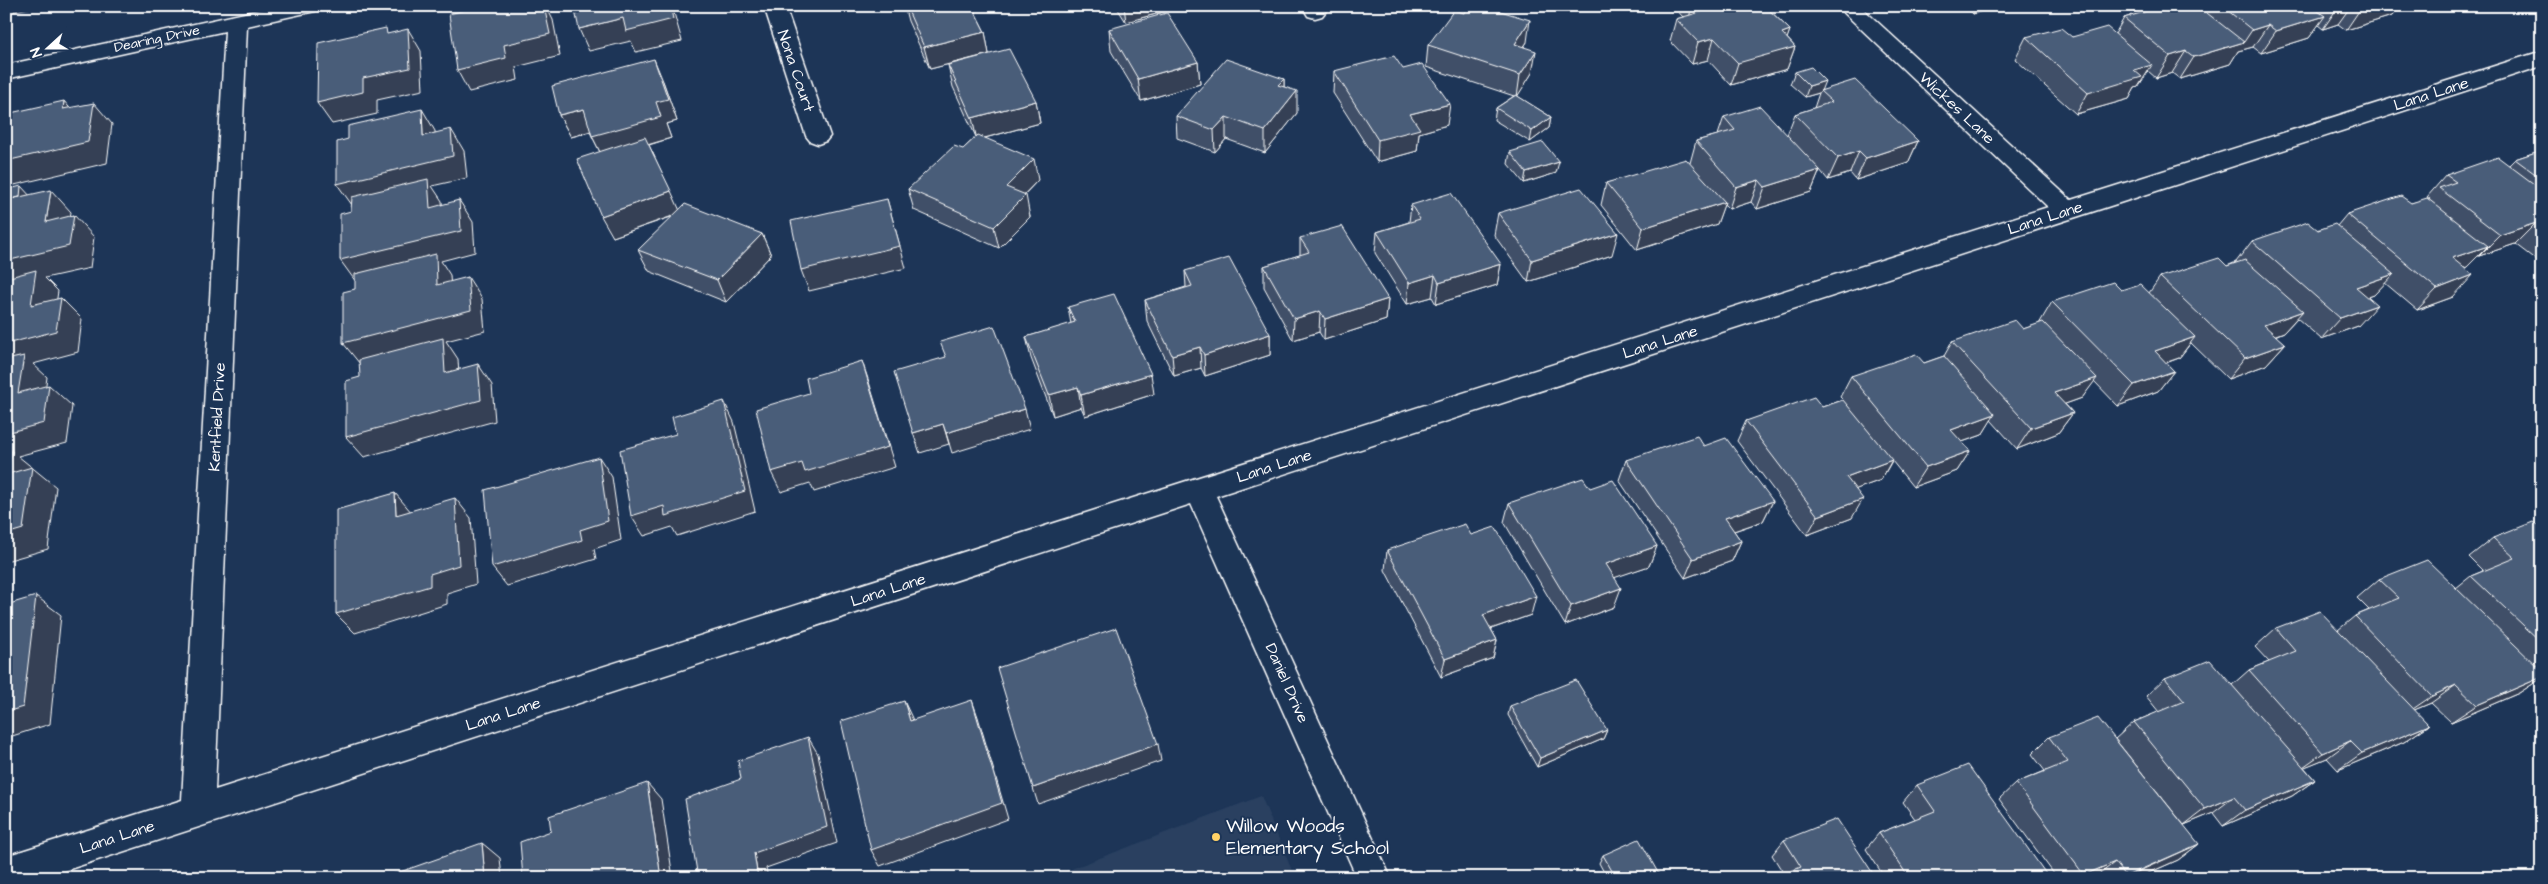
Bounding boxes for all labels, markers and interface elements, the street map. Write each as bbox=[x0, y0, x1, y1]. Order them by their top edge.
street label: Dearing Drive bbox=[112, 20, 202, 58]
north arrow bbox=[22, 22, 72, 72]
street label: Nona Court bbox=[772, 27, 820, 115]
text: N bbox=[26, 44, 48, 60]
street label: Wickes Lane bbox=[1914, 67, 2000, 149]
street label: Lana Lane bbox=[2391, 71, 2472, 116]
street label: Lana Lane bbox=[2005, 195, 2086, 240]
street label: Lana Lane bbox=[1620, 319, 1701, 364]
street label: Kentfield Drive bbox=[203, 362, 231, 472]
street label: Lana Lane bbox=[1234, 443, 1315, 488]
street label: Lana Lane bbox=[848, 567, 929, 612]
street label: Daniel Drive bbox=[1260, 640, 1314, 727]
street label: Lana Lane bbox=[463, 691, 544, 736]
place label: Willow Woods Elementary School bbox=[1226, 813, 1389, 863]
street label: Lana Lane bbox=[77, 814, 158, 859]
marker: Willow Woods Elementary School bbox=[1210, 831, 1222, 843]

